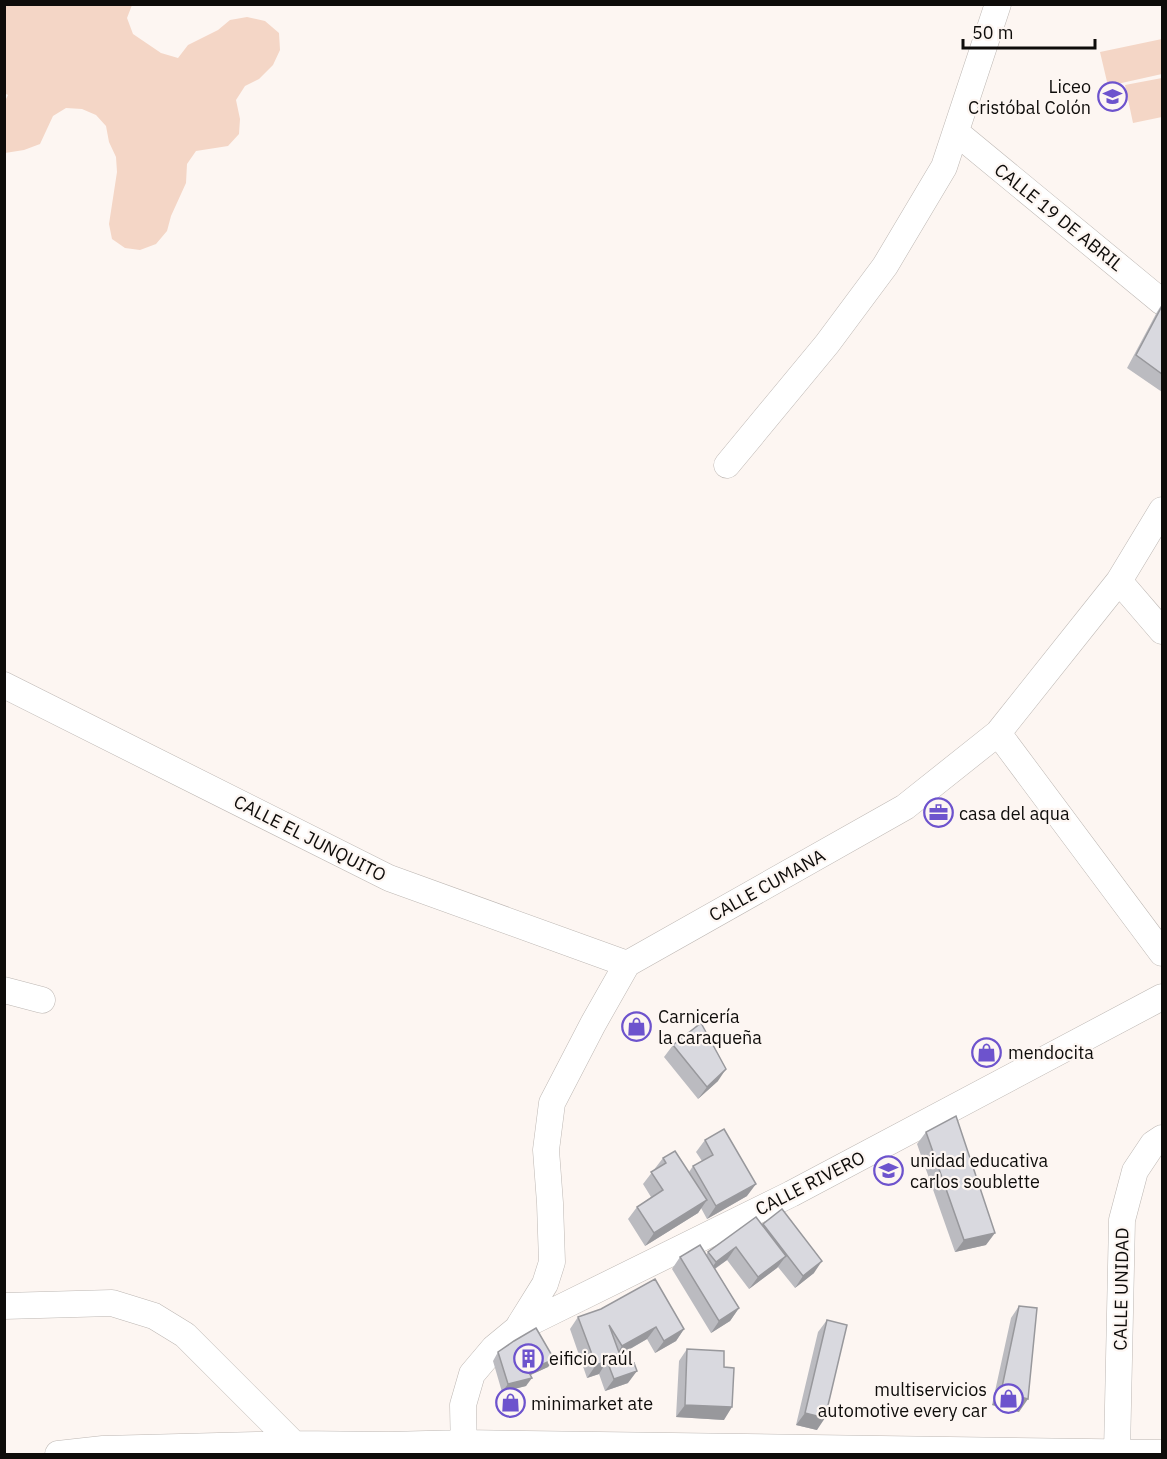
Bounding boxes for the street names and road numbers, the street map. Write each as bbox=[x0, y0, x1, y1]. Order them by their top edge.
street label: CALLE 19 DE ABRIL bbox=[990, 158, 1128, 276]
street label: CALLE EL JUNQUITO bbox=[230, 790, 390, 886]
street label: CALLE CUMANA bbox=[705, 843, 830, 926]
street label: CALLE RIVERO bbox=[751, 1146, 869, 1220]
street label: CALLE UNIDAD bbox=[1108, 1227, 1134, 1351]

